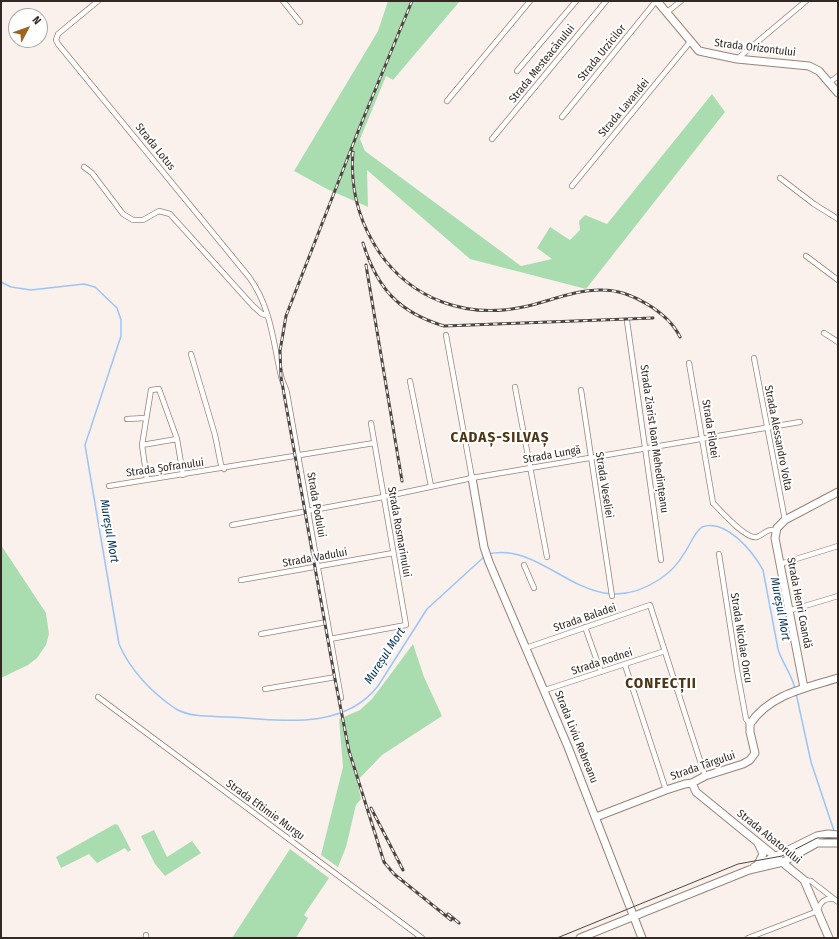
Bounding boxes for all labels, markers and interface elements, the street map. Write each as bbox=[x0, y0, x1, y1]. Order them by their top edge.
north arrow bbox=[8, 8, 48, 48]
text: N bbox=[30, 14, 44, 27]
street label: Strada Mesteacănului bbox=[506, 22, 578, 106]
street label: Strada Urzicilor bbox=[575, 22, 629, 84]
street label: Strada Orizontului bbox=[714, 36, 796, 60]
street label: Strada Lavandei bbox=[596, 76, 652, 140]
street label: Strada Lotus bbox=[132, 121, 178, 173]
street label: Strada Ziarist Ioan Mehedințeanu bbox=[637, 364, 671, 514]
street label: Strada Alessandro Volta bbox=[761, 384, 795, 492]
street label: Strada Filotei bbox=[699, 399, 721, 459]
district label: CADAȘ-SILVAȘ bbox=[451, 429, 549, 447]
street label: Strada Lungă bbox=[522, 443, 582, 467]
street label: Strada Veseliei bbox=[592, 451, 616, 519]
street label: Strada Șofranului bbox=[125, 456, 205, 480]
street label: Strada Podului bbox=[304, 471, 328, 539]
street label: Strada Rosmarinului bbox=[385, 486, 413, 578]
water label: Mureșul Mort bbox=[96, 498, 122, 564]
street label: Strada Vadului bbox=[282, 546, 348, 570]
street label: Strada Henri Coandă bbox=[784, 556, 814, 650]
water label: Mureșul Mort bbox=[767, 576, 793, 642]
street label: Strada Nicolae Oncu bbox=[727, 592, 755, 684]
street label: Strada Baladei bbox=[552, 601, 618, 635]
water label: Mureșul Mort bbox=[361, 625, 409, 687]
street label: Strada Rodnei bbox=[570, 646, 634, 678]
district label: CONFECȚII bbox=[625, 675, 697, 693]
street label: Strada Liviu Rebreanu bbox=[551, 689, 601, 785]
street label: Strada Târgului bbox=[669, 749, 737, 783]
street label: Strada Eftimie Murgu bbox=[223, 777, 307, 843]
street label: Strada Abatorului bbox=[734, 807, 804, 867]

